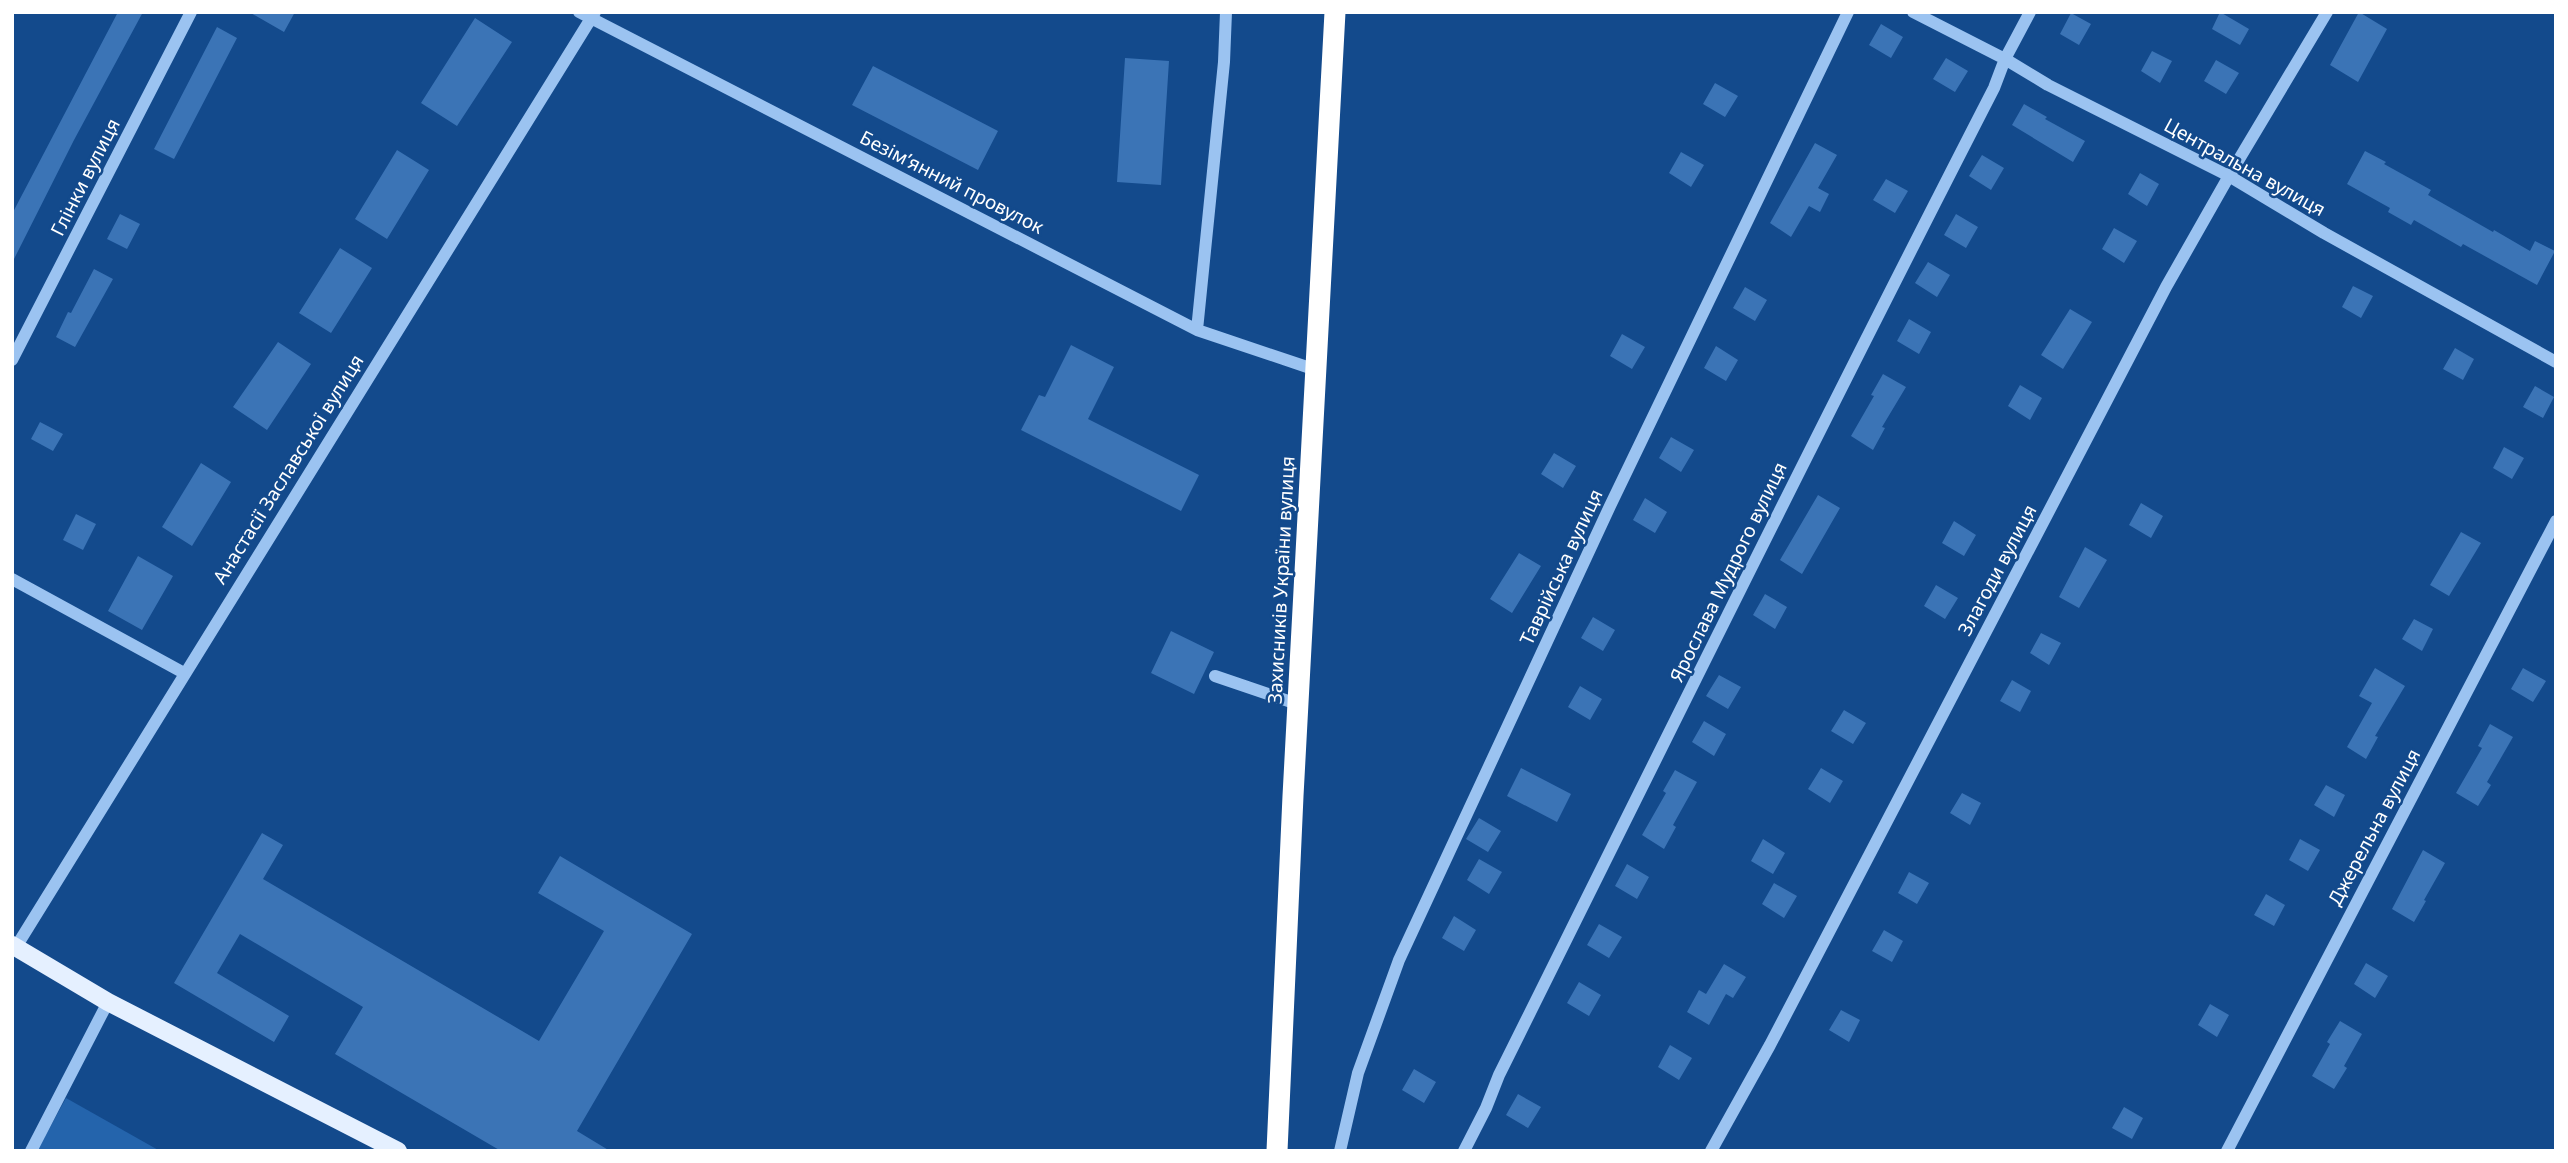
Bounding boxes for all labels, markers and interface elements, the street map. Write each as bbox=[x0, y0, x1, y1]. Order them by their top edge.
street label: Центральна вулиця bbox=[2160, 112, 2330, 222]
street label: Глінки вулиця bbox=[44, 114, 126, 240]
street label: Безімʼянний провулок bbox=[856, 124, 1048, 240]
street label: Анастасії Заславської вулиця bbox=[207, 349, 369, 589]
street label: Захисників України вулиця bbox=[1262, 456, 1300, 704]
street label: Ярослава Мудрого вулиця bbox=[1663, 458, 1793, 686]
street label: Таврійська вулиця bbox=[1513, 485, 1609, 649]
street label: Злагоди вулиця bbox=[1951, 500, 2043, 640]
street label: Джерельна вулиця bbox=[2322, 744, 2426, 910]

